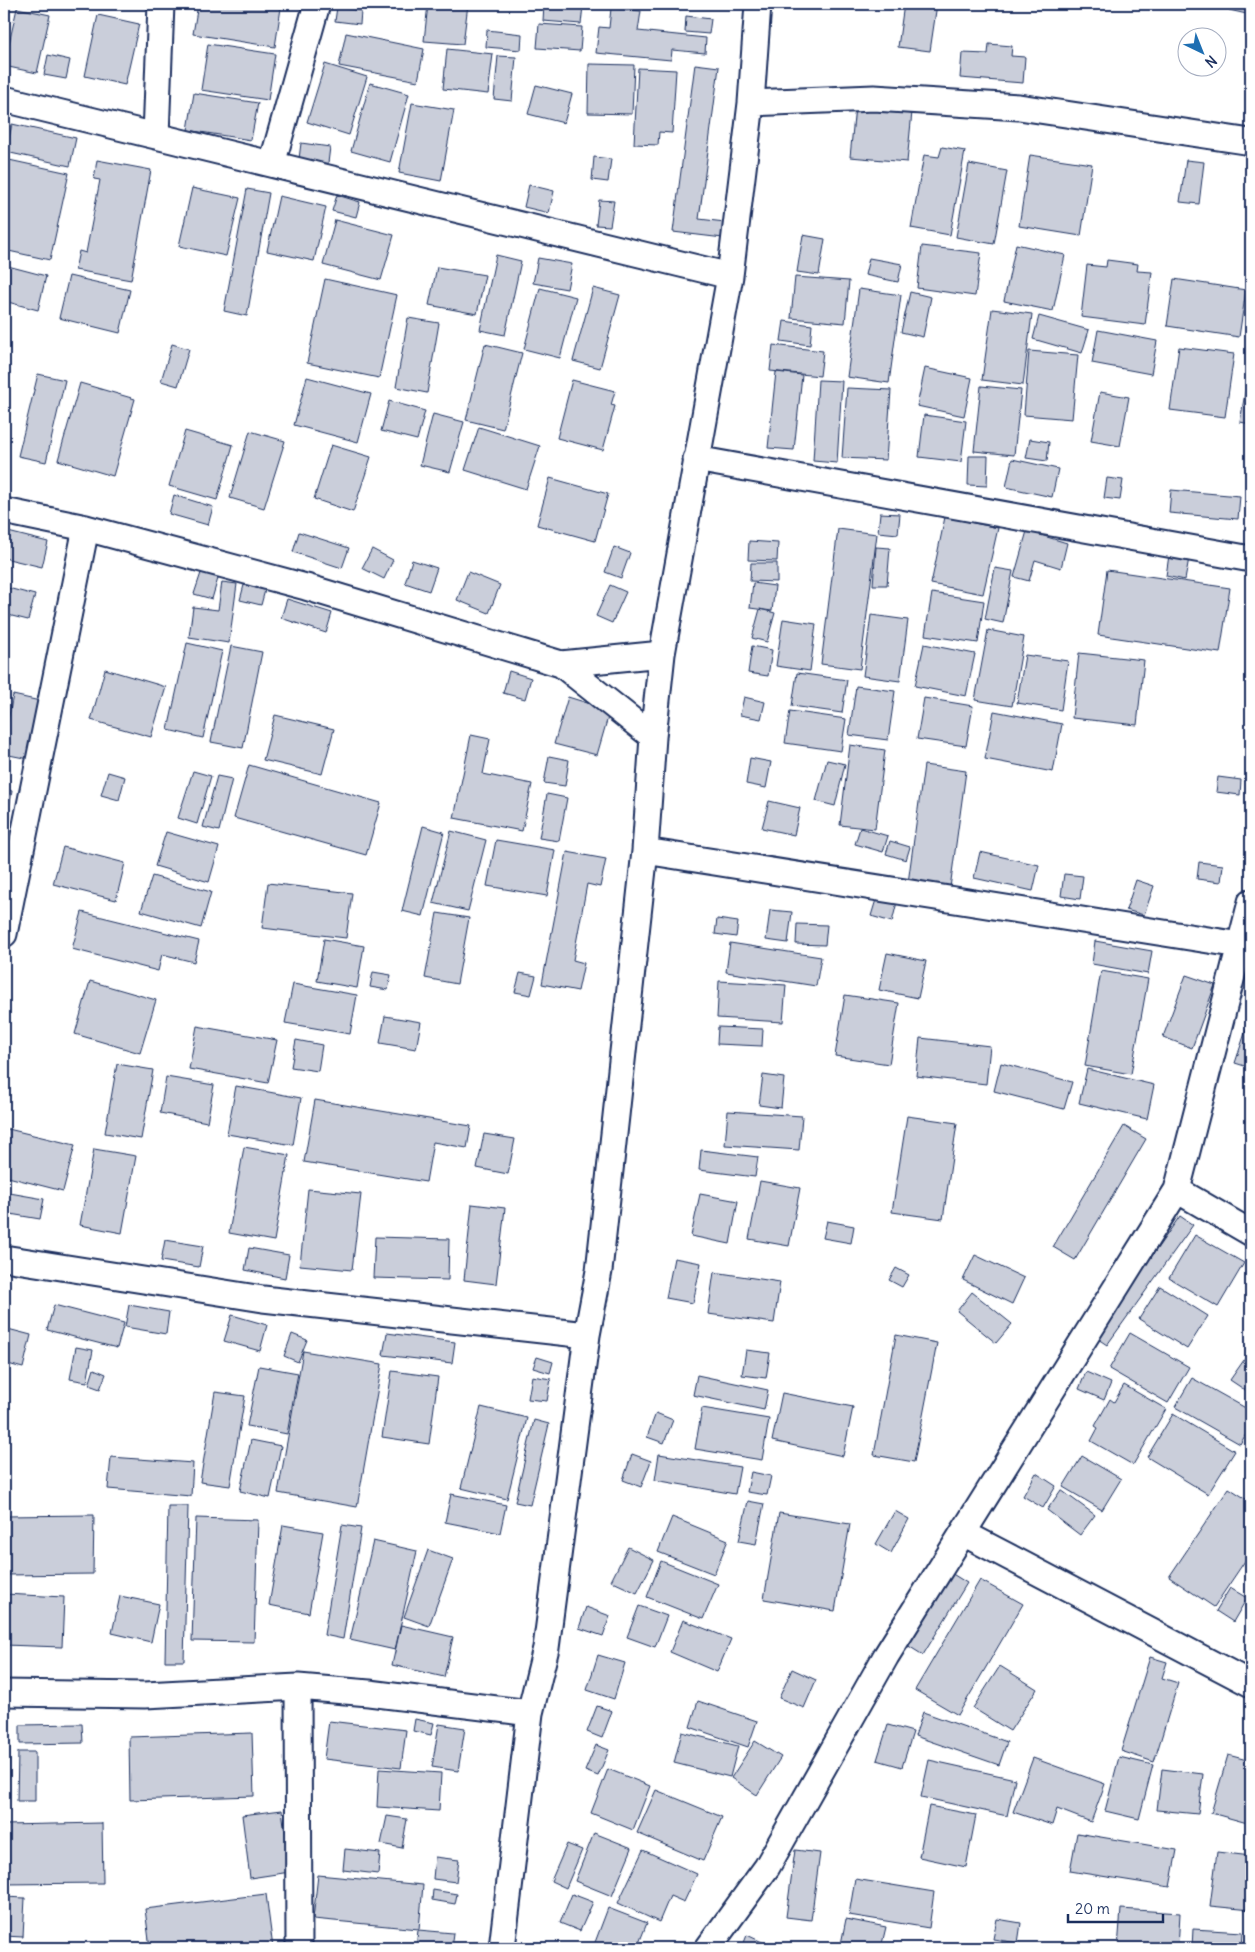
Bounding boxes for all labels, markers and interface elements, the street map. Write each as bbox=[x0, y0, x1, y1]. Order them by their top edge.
north arrow bbox=[1178, 28, 1228, 78]
text: N bbox=[1201, 52, 1221, 71]
scale bar bbox=[1068, 1892, 1162, 1924]
text: 20 m bbox=[1075, 1899, 1110, 1918]

